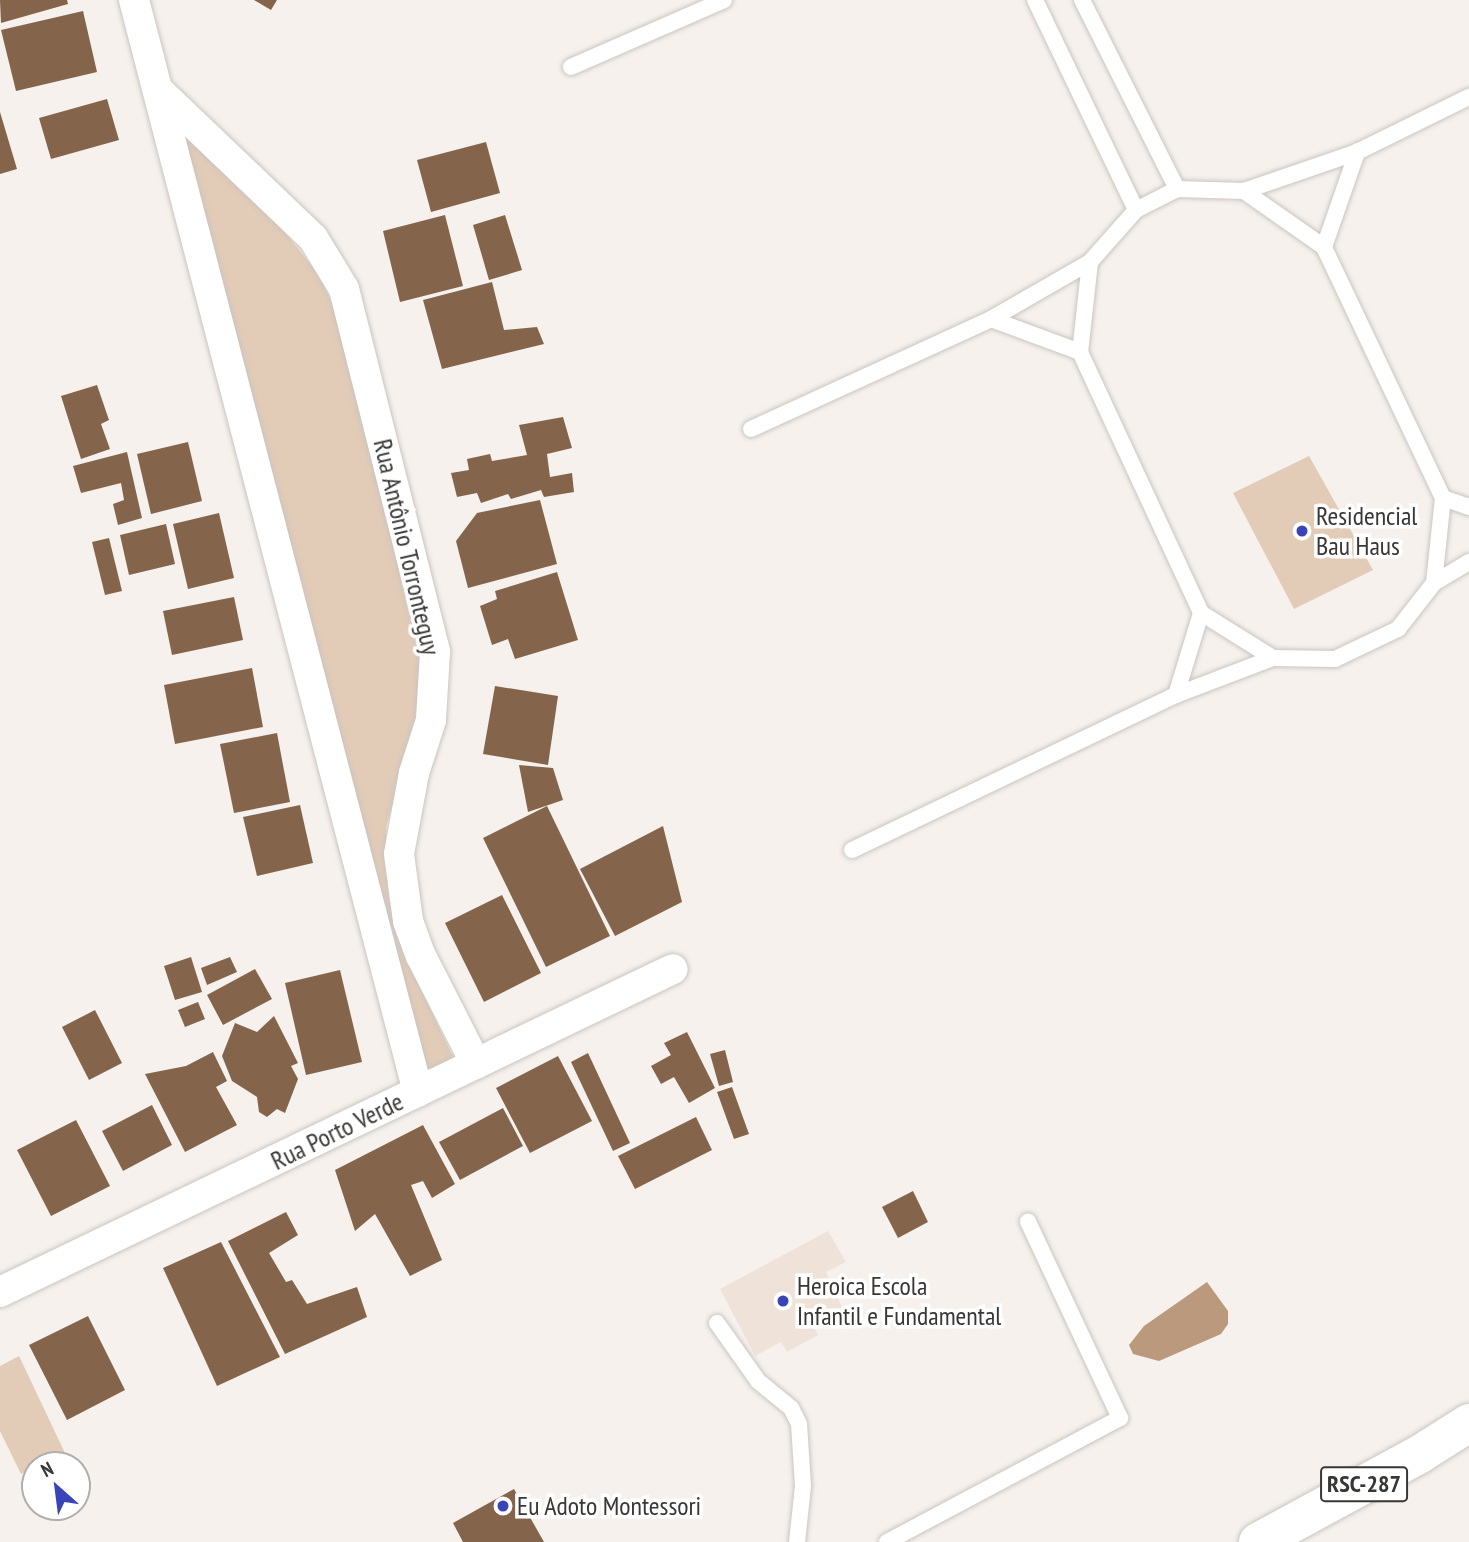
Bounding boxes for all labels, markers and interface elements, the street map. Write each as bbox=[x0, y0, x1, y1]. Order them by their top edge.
street label: Rua Antônio Torronteguy bbox=[367, 435, 447, 659]
place label: Residencial Bau Haus bbox=[1316, 500, 1417, 562]
marker: Residencial Bau Haus bbox=[1294, 523, 1310, 539]
street label: Rua Porto Verde bbox=[265, 1085, 409, 1177]
place label: Heroica Escola Infantil e Fundamental bbox=[797, 1270, 1001, 1332]
marker: Heroica Escola Infantil e Fundamental bbox=[775, 1293, 791, 1309]
north arrow bbox=[21, 1451, 91, 1521]
text: N bbox=[37, 1456, 57, 1482]
road number: RSC-287 bbox=[1318, 1464, 1410, 1504]
place label: Eu Adoto Montessori bbox=[517, 1490, 702, 1522]
marker: Eu Adoto Montessori bbox=[495, 1498, 511, 1514]

